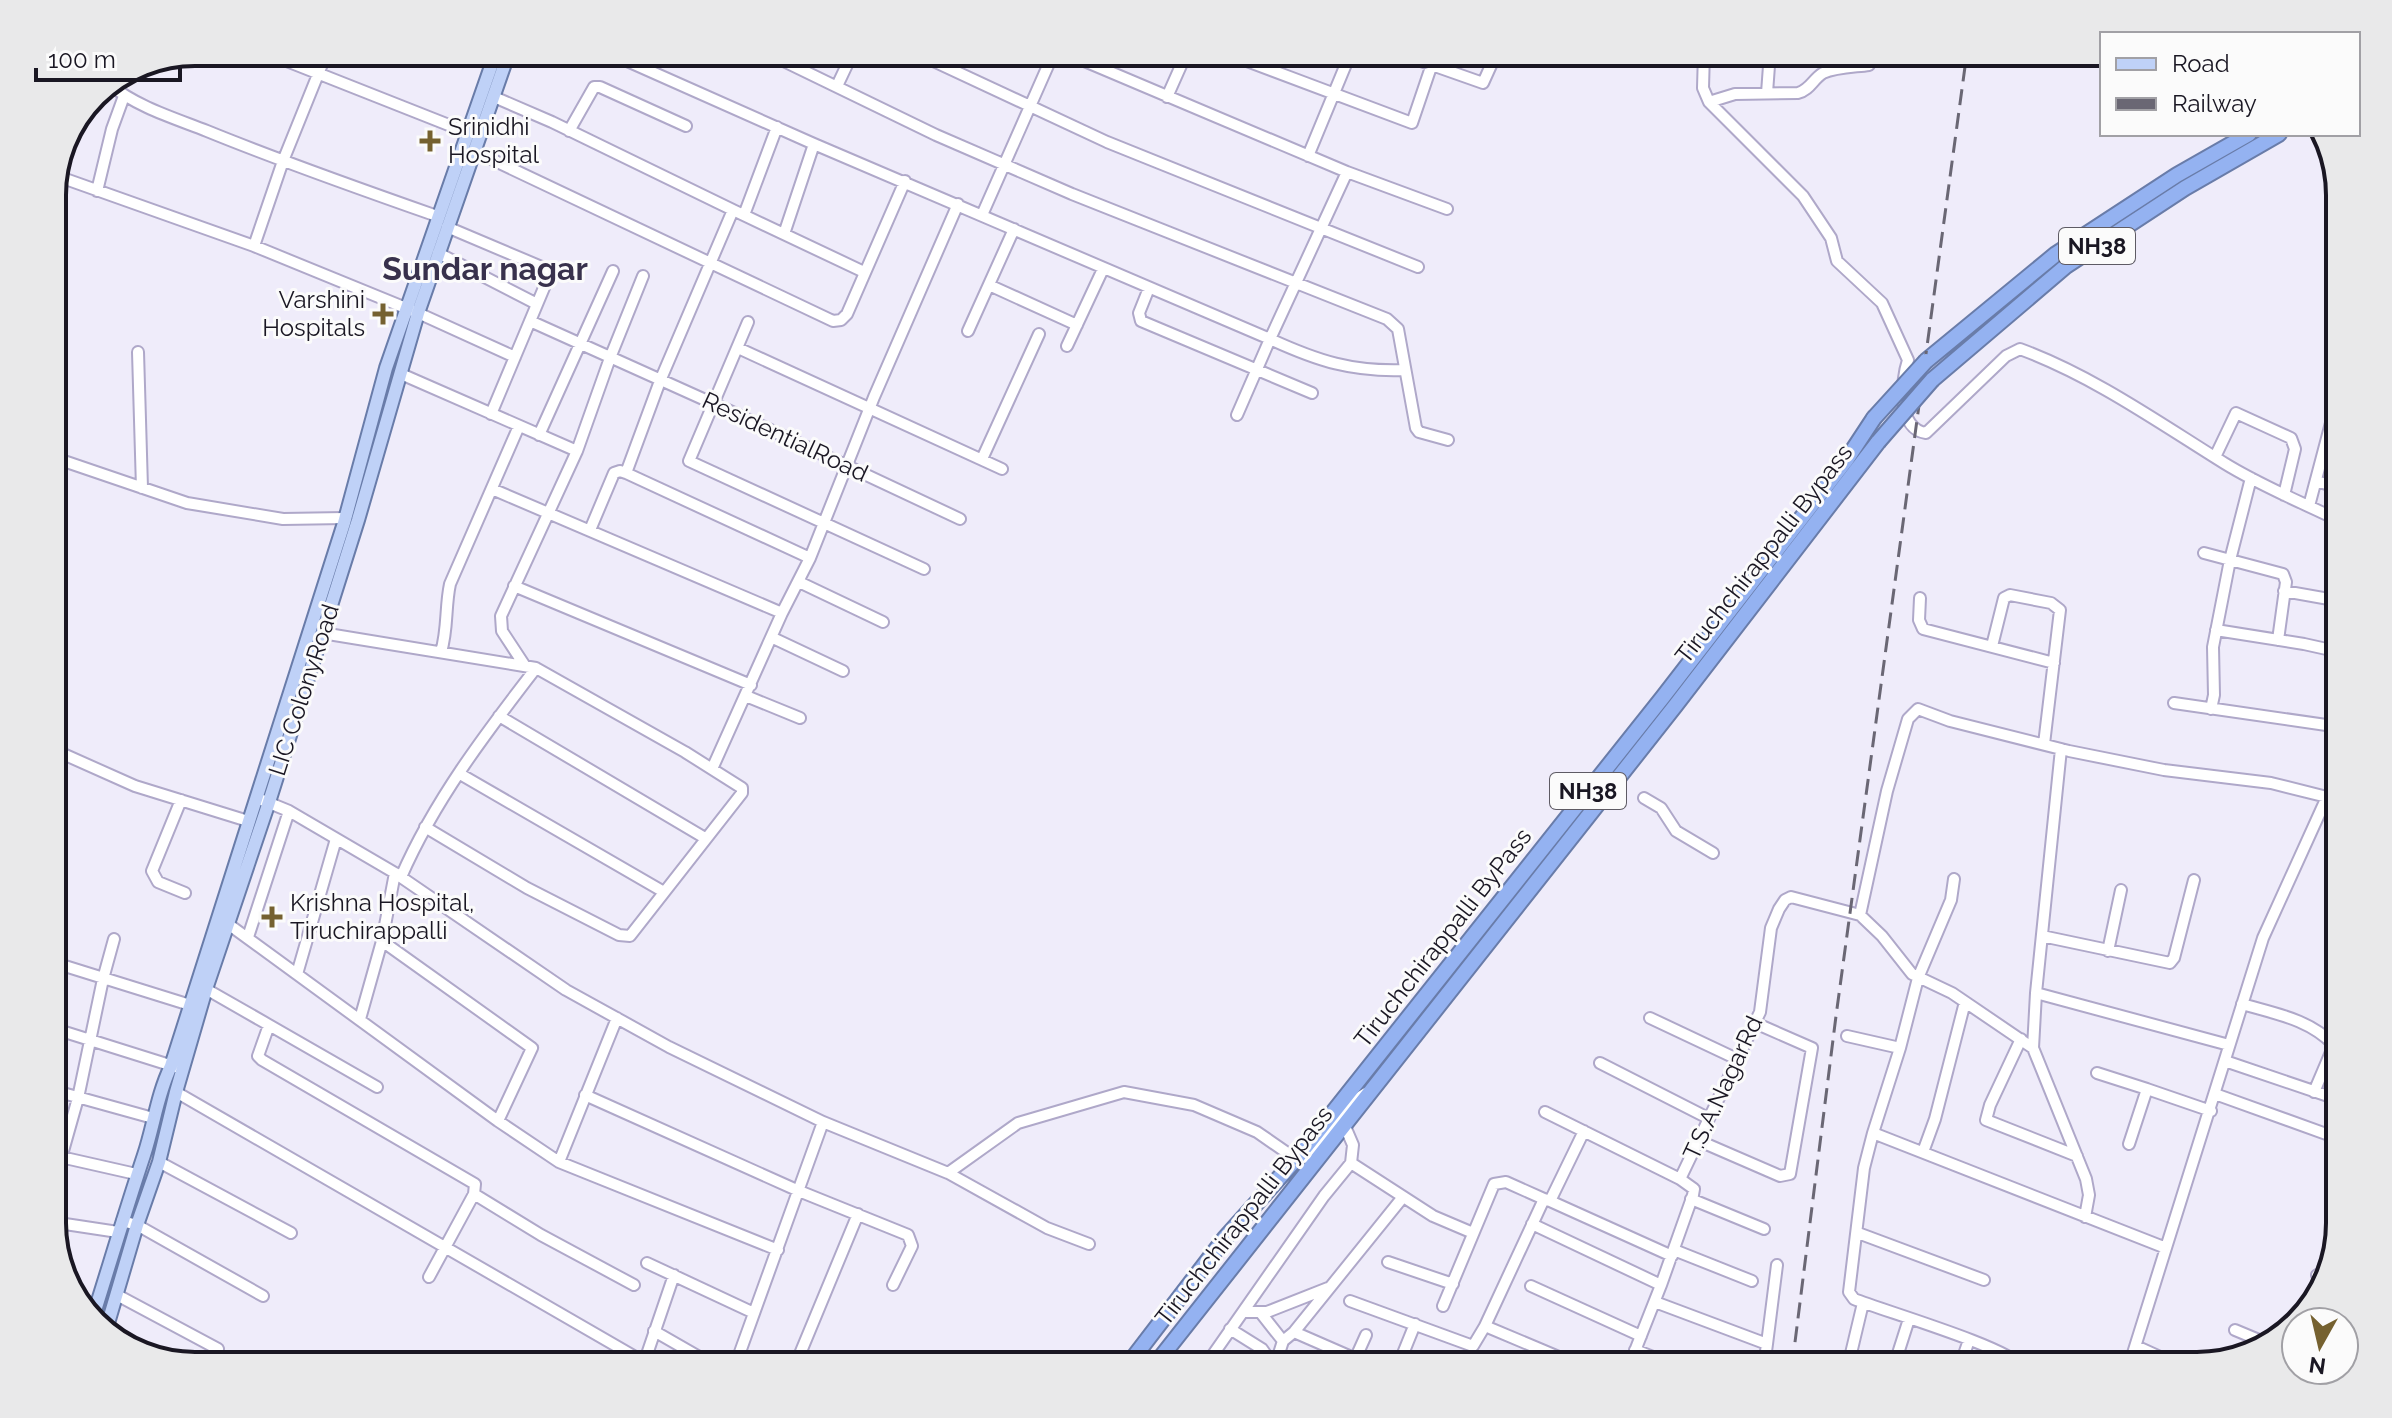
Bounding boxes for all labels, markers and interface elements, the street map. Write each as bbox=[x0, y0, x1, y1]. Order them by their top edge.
scale bar bbox=[36, 32, 180, 82]
legend bbox=[2100, 32, 2360, 136]
text: 100 m bbox=[48, 45, 116, 74]
text: Road bbox=[2172, 49, 2230, 78]
text: Railway bbox=[2172, 89, 2257, 118]
place label: Srinidhi Hospital bbox=[448, 112, 540, 169]
marker: Srinidhi Hospital bbox=[419, 130, 441, 152]
road number: NH38 bbox=[2059, 228, 2135, 264]
district label: Sundar nagar bbox=[382, 250, 588, 287]
place label: Varshini Hospitals bbox=[262, 285, 365, 342]
marker: Varshini Hospitals bbox=[372, 303, 394, 325]
street label: ResidentialRoad bbox=[698, 385, 873, 488]
street label: Tiruchchirappalli Bypass bbox=[1669, 438, 1858, 669]
street label: LIC ColonyRoad bbox=[262, 601, 345, 779]
road number: NH38 bbox=[1550, 773, 1626, 809]
street label: Tiruchchirappalli ByPass bbox=[1348, 822, 1537, 1053]
place label: Krishna Hospital, Tiruchirappalli bbox=[290, 888, 474, 945]
marker: Krishna Hospital, Tiruchirappalli bbox=[261, 906, 283, 928]
street label: T.S.A.NagarRd bbox=[1677, 1011, 1769, 1164]
street label: Tiruchchirappalli Bypass bbox=[1149, 1100, 1338, 1331]
north arrow bbox=[2280, 1306, 2360, 1386]
text: N bbox=[2307, 1352, 2327, 1380]

